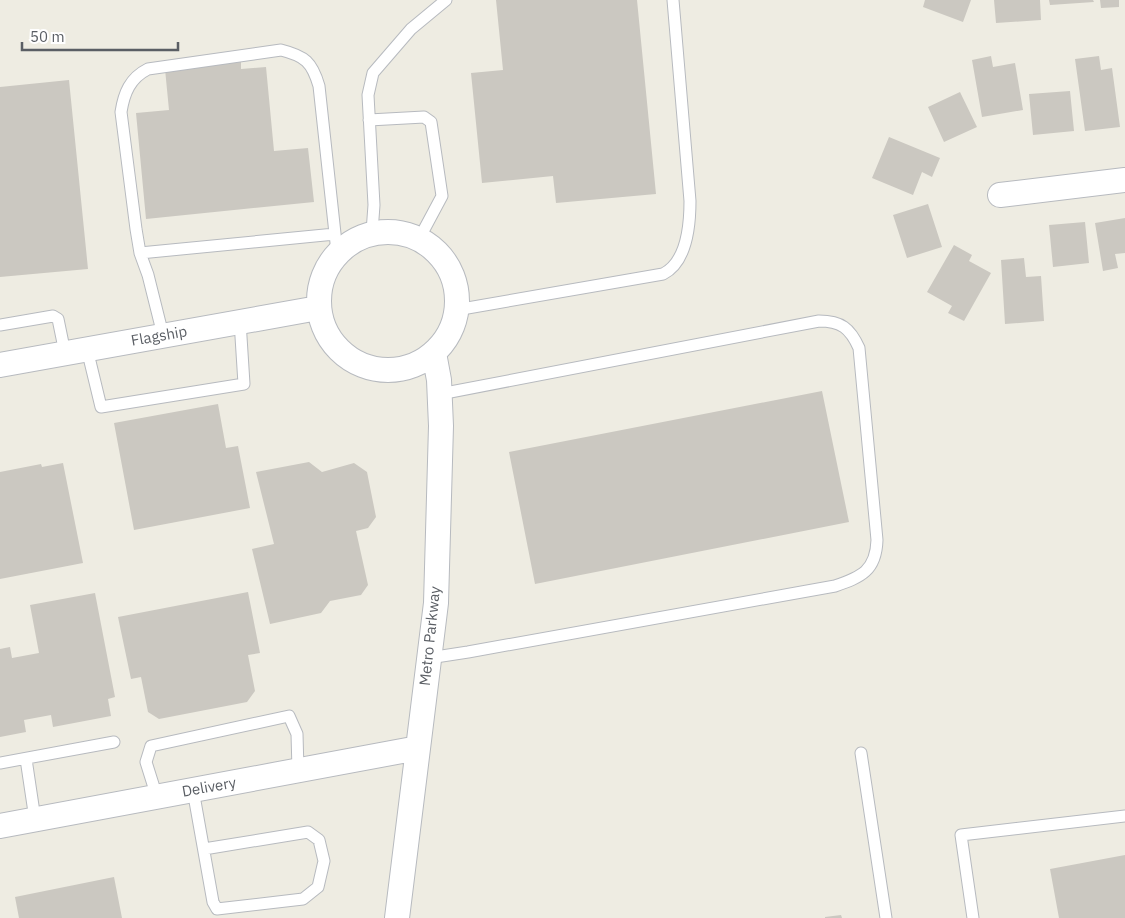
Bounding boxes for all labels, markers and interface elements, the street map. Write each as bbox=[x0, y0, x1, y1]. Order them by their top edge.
scale bar bbox=[22, 20, 179, 52]
text: 50 m bbox=[30, 27, 65, 46]
street label: Flagship bbox=[129, 321, 188, 350]
street label: Metro Parkway bbox=[415, 585, 444, 687]
street label: Delivery bbox=[180, 772, 238, 801]

